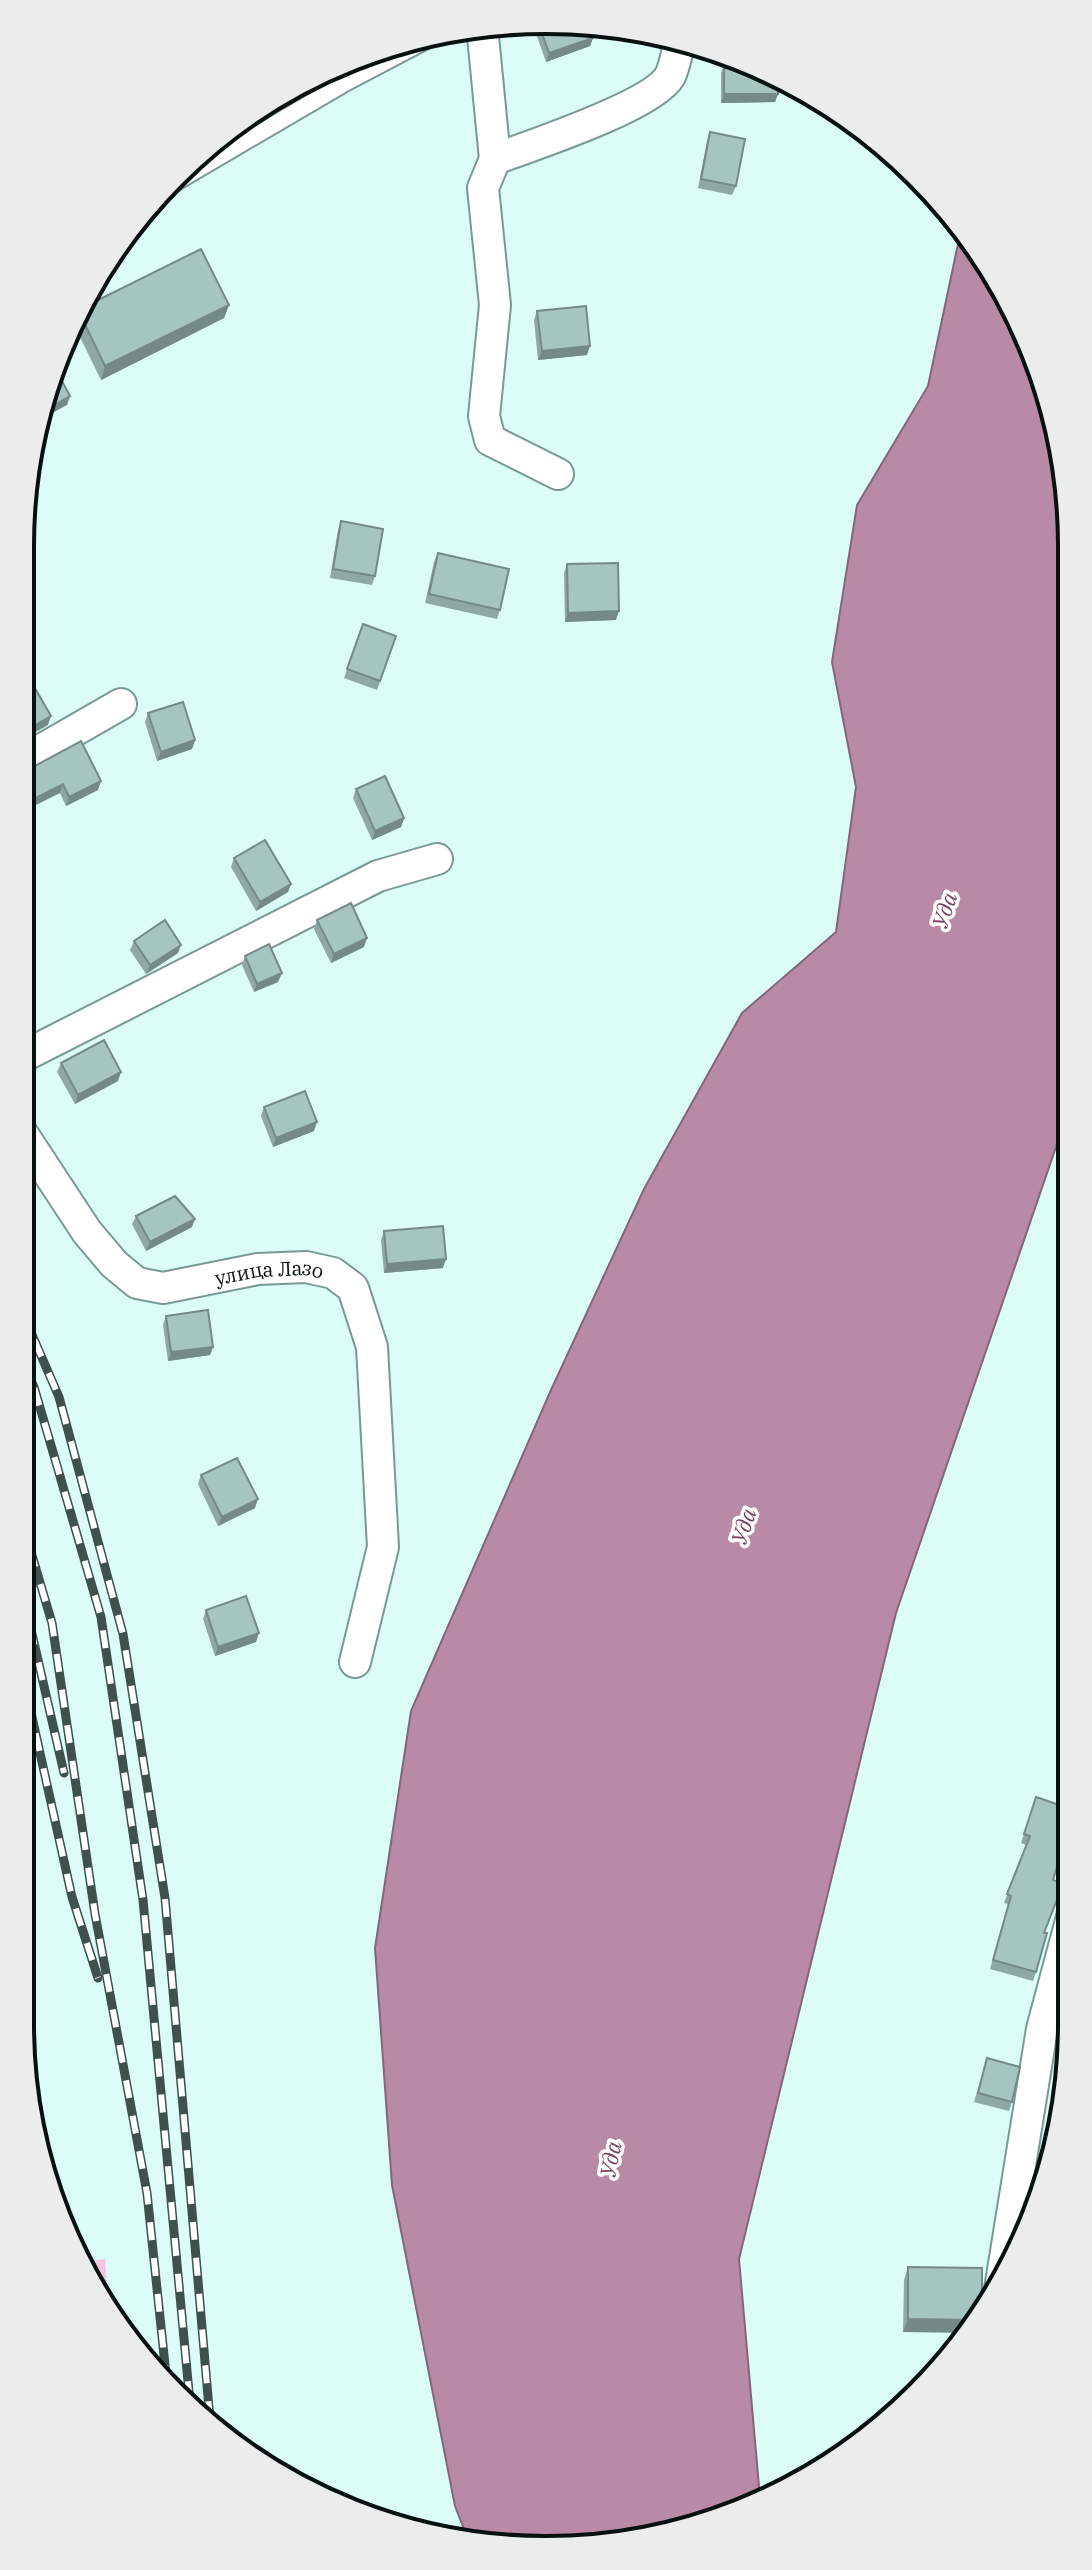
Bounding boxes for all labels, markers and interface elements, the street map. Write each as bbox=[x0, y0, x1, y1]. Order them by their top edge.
water label: Уда bbox=[925, 888, 963, 931]
street label: улица Лазо bbox=[212, 1253, 326, 1291]
water label: Уда bbox=[724, 1504, 762, 1547]
water label: Уда bbox=[592, 2139, 628, 2179]

